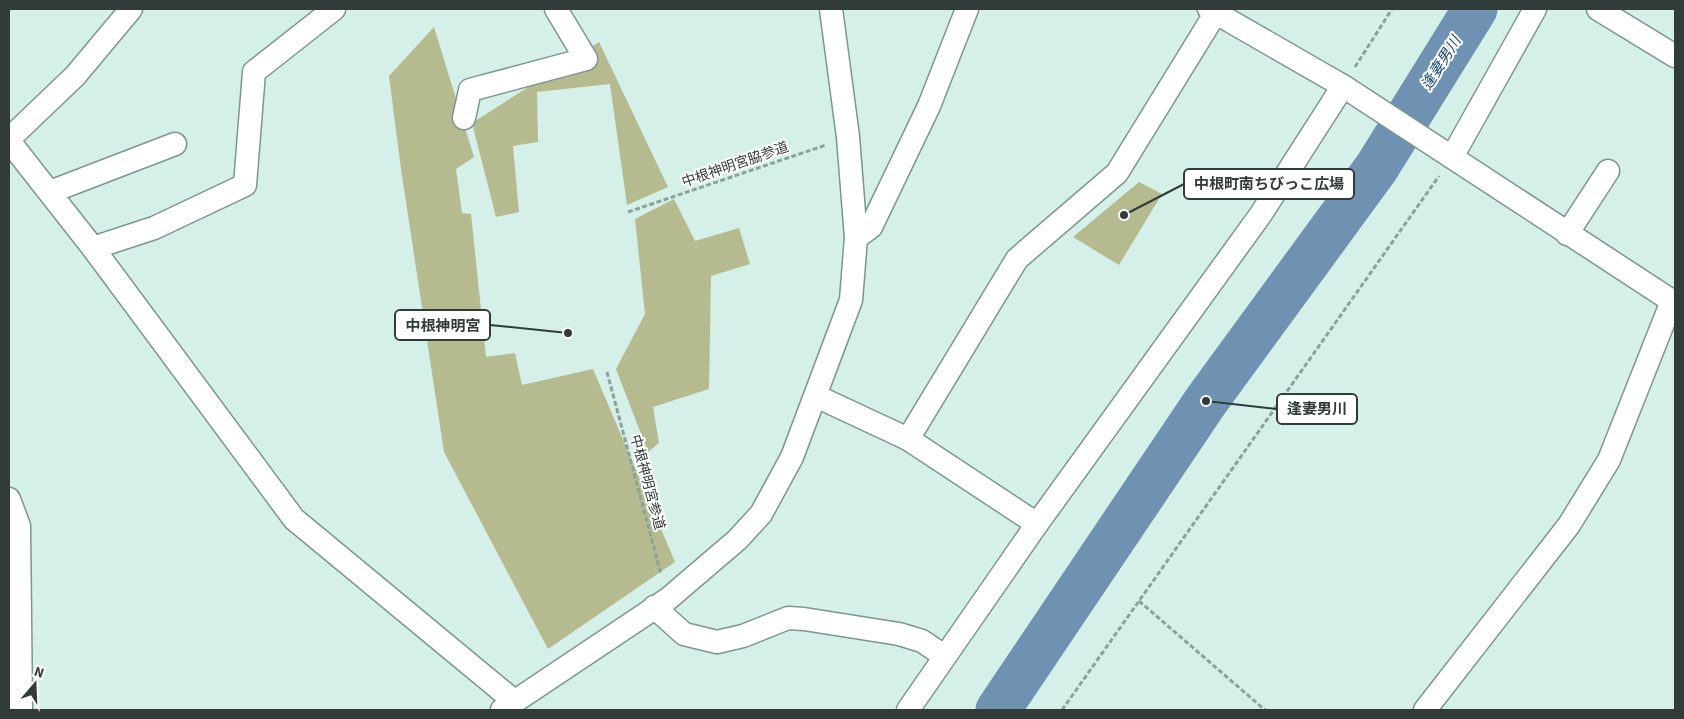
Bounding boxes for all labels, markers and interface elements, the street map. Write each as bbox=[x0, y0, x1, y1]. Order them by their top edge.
water label: 逢妻男川 bbox=[1417, 31, 1467, 94]
street label: 中根神明宮脇参道 bbox=[679, 137, 792, 193]
callout: 中根町南ちびっこ広場 bbox=[1184, 169, 1354, 199]
text: 中根町南ちびっこ広場 bbox=[1194, 174, 1344, 195]
callout: 中根神明宮 bbox=[395, 310, 490, 340]
text: 中根神明宮 bbox=[405, 316, 481, 337]
callout: 逢妻男川 bbox=[1277, 394, 1357, 424]
text: 逢妻男川 bbox=[1287, 399, 1347, 420]
street label: 中根神明宮参道 bbox=[625, 432, 669, 532]
north arrow bbox=[10, 659, 60, 709]
text: N bbox=[31, 662, 47, 684]

